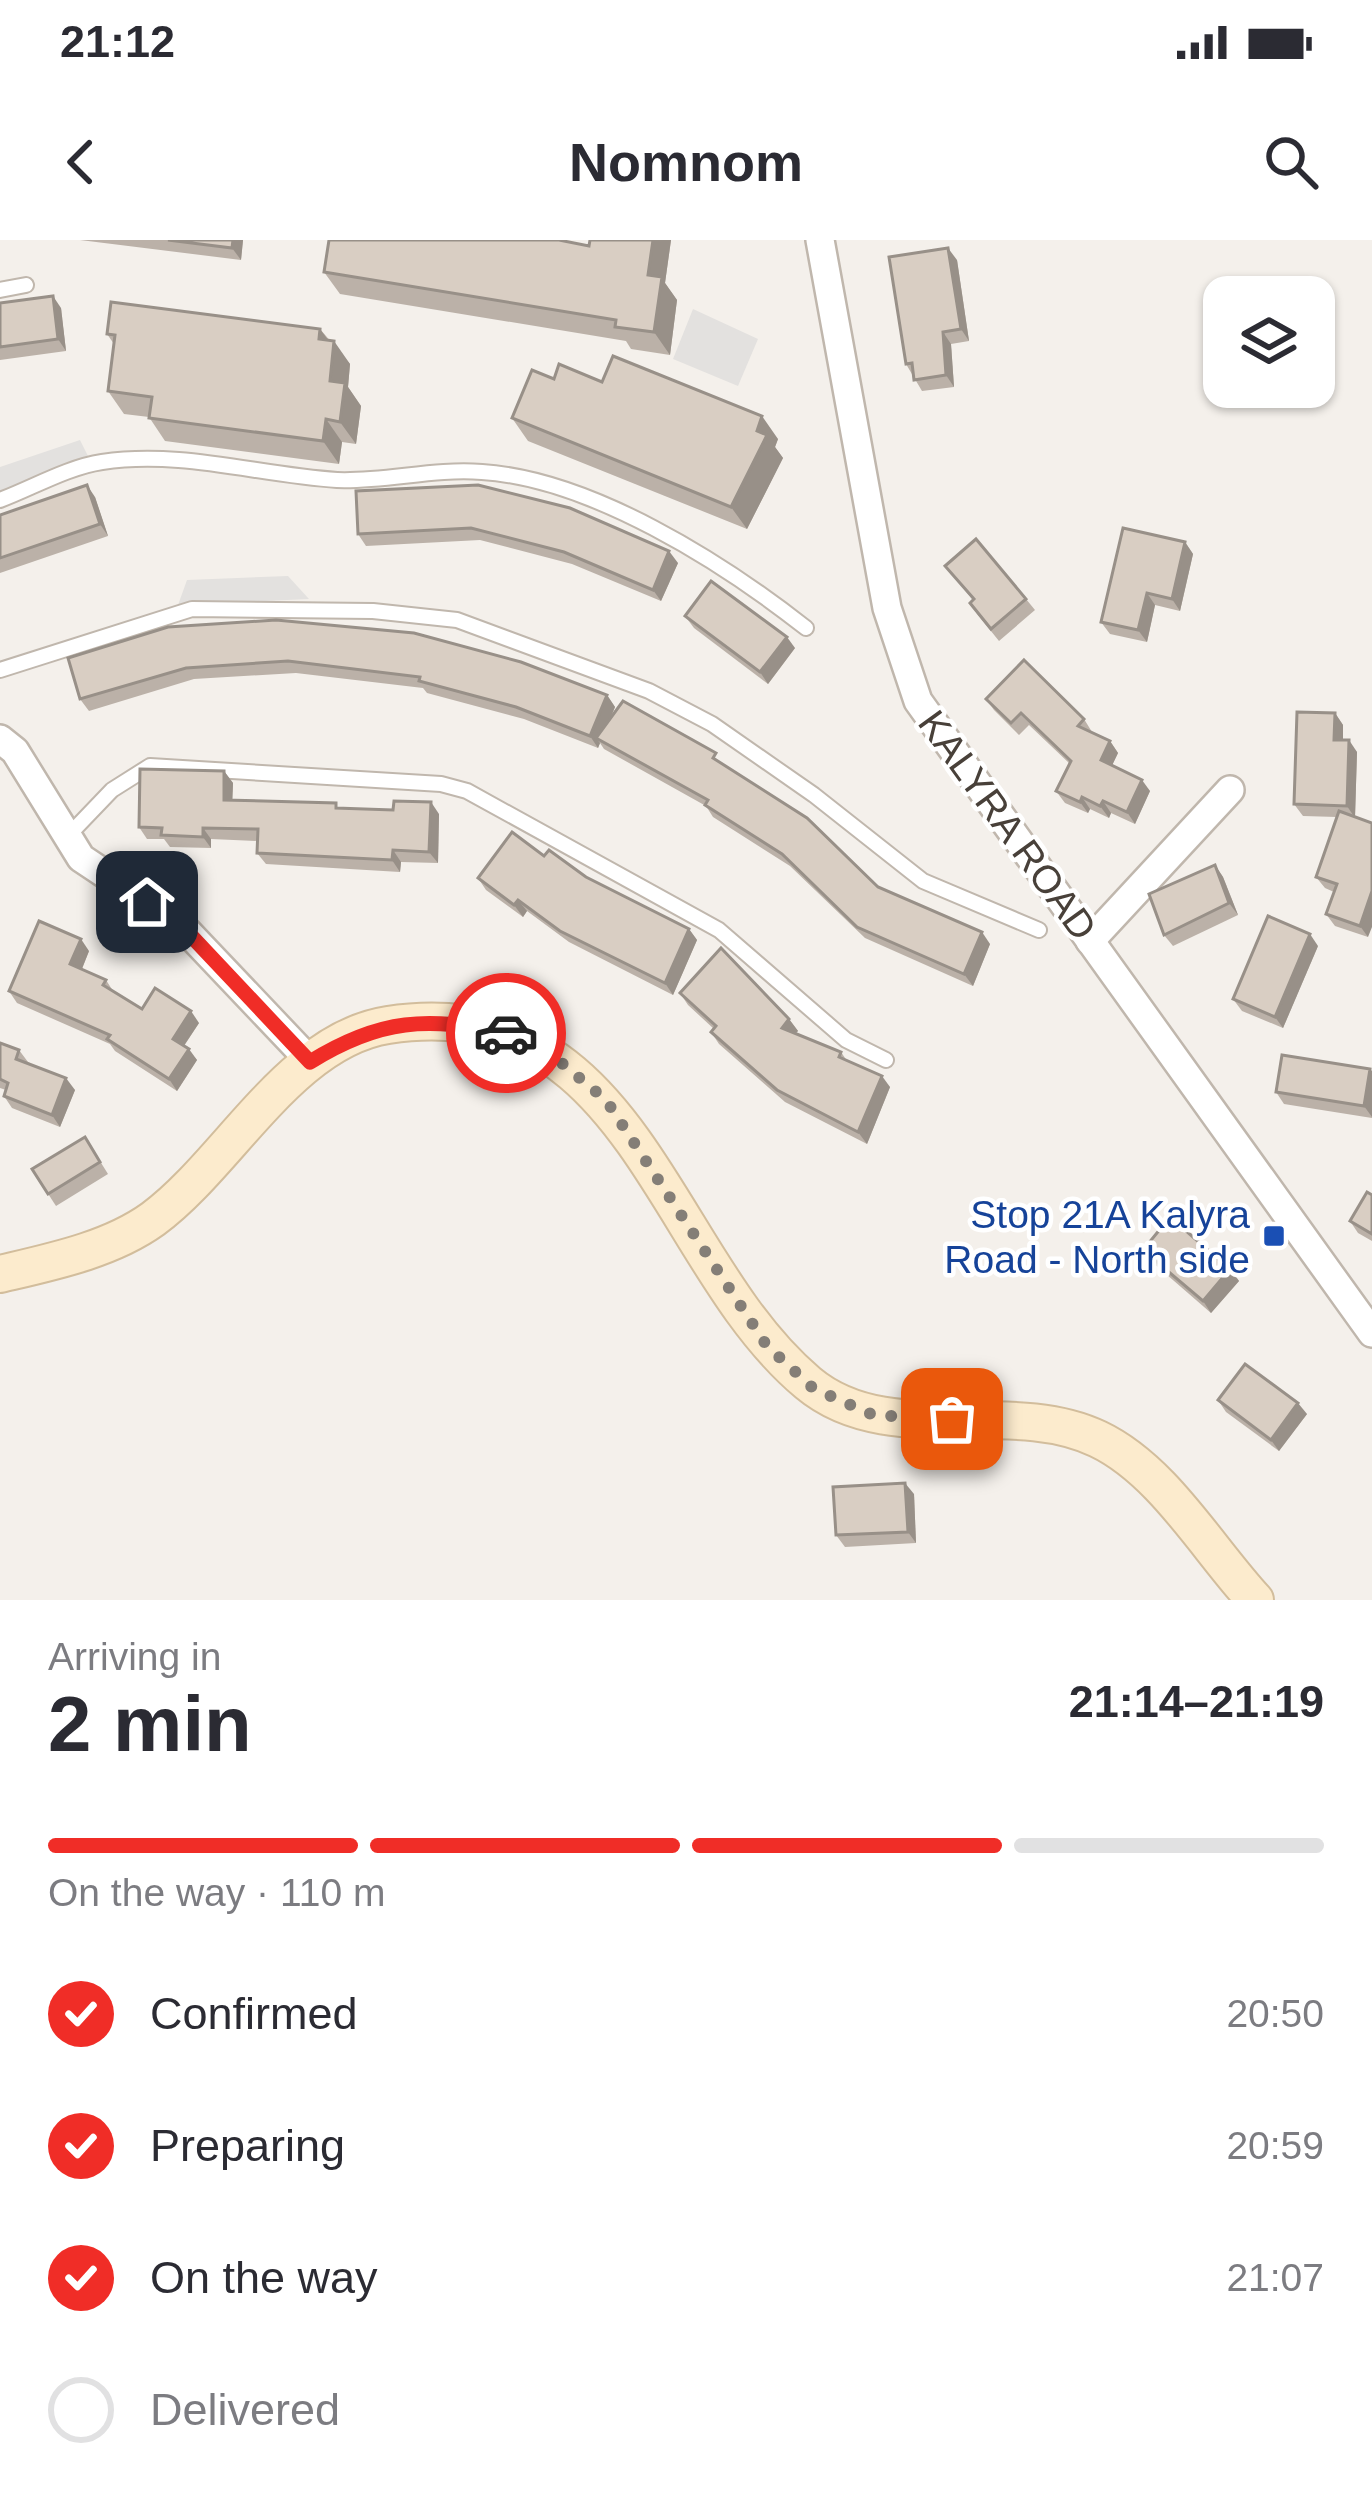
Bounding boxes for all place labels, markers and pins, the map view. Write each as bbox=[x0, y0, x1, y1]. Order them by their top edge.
pin bbox=[96, 851, 198, 953]
place label: Stop 21A Kalyra Road - North side bbox=[944, 1193, 1250, 1281]
marker: Stop 21A Kalyra Road - North side bbox=[1261, 1223, 1287, 1249]
pin bbox=[901, 1368, 1003, 1470]

